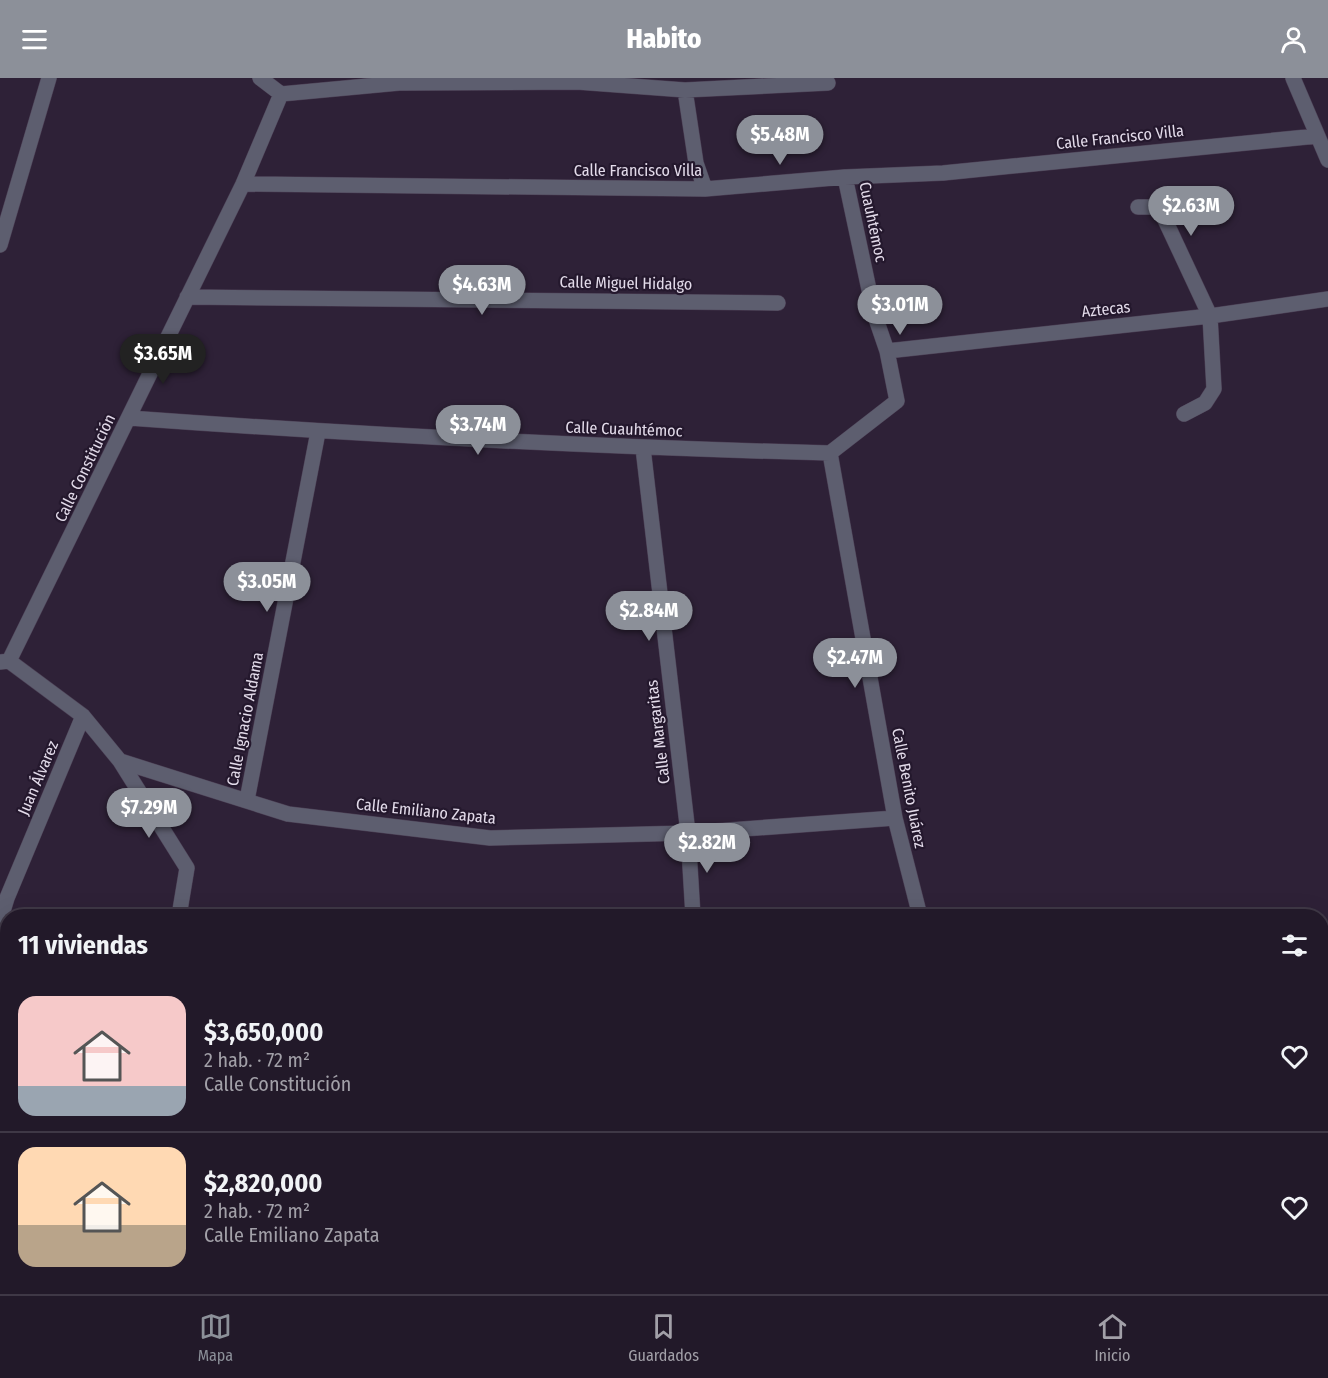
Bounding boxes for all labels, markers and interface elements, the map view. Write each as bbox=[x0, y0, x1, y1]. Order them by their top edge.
icon: menu bbox=[18, 23, 51, 56]
text: Habito bbox=[626, 23, 702, 55]
icon: person bbox=[1277, 23, 1310, 56]
pin: $5.48M bbox=[731, 115, 829, 166]
street label: Calle Francisco Villa bbox=[1055, 121, 1185, 153]
text: $5.48M bbox=[750, 122, 810, 146]
street label: Calle Francisco Villa bbox=[574, 161, 702, 180]
street label: Cuauhtémoc bbox=[855, 180, 891, 264]
pin: $2.63M bbox=[1142, 186, 1240, 237]
text: $2.63M bbox=[1162, 193, 1220, 217]
pin: $4.63M bbox=[433, 265, 531, 316]
text: $4.63M bbox=[453, 272, 511, 296]
street label: Calle Miguel Hidalgo bbox=[560, 272, 692, 294]
pin: $3.01M bbox=[851, 285, 949, 336]
text: $3.01M bbox=[871, 292, 929, 316]
street label: Aztecas bbox=[1081, 297, 1131, 321]
pin: $3.65M bbox=[114, 334, 212, 385]
text: $3.65M bbox=[134, 341, 192, 365]
pin: $3.74M bbox=[429, 405, 527, 456]
street label: Calle Constitución bbox=[51, 411, 119, 525]
text: $3.74M bbox=[450, 412, 506, 436]
street label: Calle Cuauhtémoc bbox=[565, 417, 683, 441]
pin: $3.05M bbox=[218, 562, 316, 613]
text: $3.05M bbox=[238, 569, 296, 593]
pin: $2.84M bbox=[600, 591, 698, 642]
text: $2.84M bbox=[620, 598, 678, 622]
pin: $2.47M bbox=[806, 638, 904, 689]
text: $2.47M bbox=[827, 645, 883, 669]
street label: Calle Ignacio Aldama bbox=[223, 650, 267, 787]
street label: Calle Margaritas bbox=[642, 679, 674, 785]
street label: Calle Benito Juárez bbox=[888, 726, 930, 850]
street label: Juan Álvarez bbox=[14, 738, 62, 818]
pin: $7.29M bbox=[100, 788, 198, 839]
street label: Calle Emiliano Zapata bbox=[355, 794, 497, 828]
text: $7.29M bbox=[121, 795, 177, 819]
pin: $2.82M bbox=[658, 823, 756, 874]
text: $2.82M bbox=[678, 830, 736, 854]
icon: filters bbox=[1278, 929, 1311, 962]
text: 11 viviendas bbox=[18, 930, 148, 961]
text: $3,650,000 bbox=[204, 1017, 323, 1048]
icon: home bbox=[66, 1020, 138, 1092]
icon: heart bbox=[1278, 1040, 1311, 1073]
text: 2 hab. · 72 m² bbox=[204, 1048, 310, 1072]
text: Calle Constitución bbox=[204, 1072, 351, 1096]
text: $2,820,000 bbox=[204, 1168, 323, 1199]
icon: home bbox=[66, 1171, 138, 1243]
icon: heart bbox=[1278, 1191, 1311, 1224]
text: 2 hab. · 72 m² bbox=[204, 1199, 310, 1223]
text: Calle Emiliano Zapata bbox=[204, 1223, 379, 1247]
tab: Mapa bbox=[198, 1310, 233, 1365]
tab: Guardados bbox=[628, 1310, 699, 1365]
tab: Inicio bbox=[1094, 1310, 1130, 1365]

